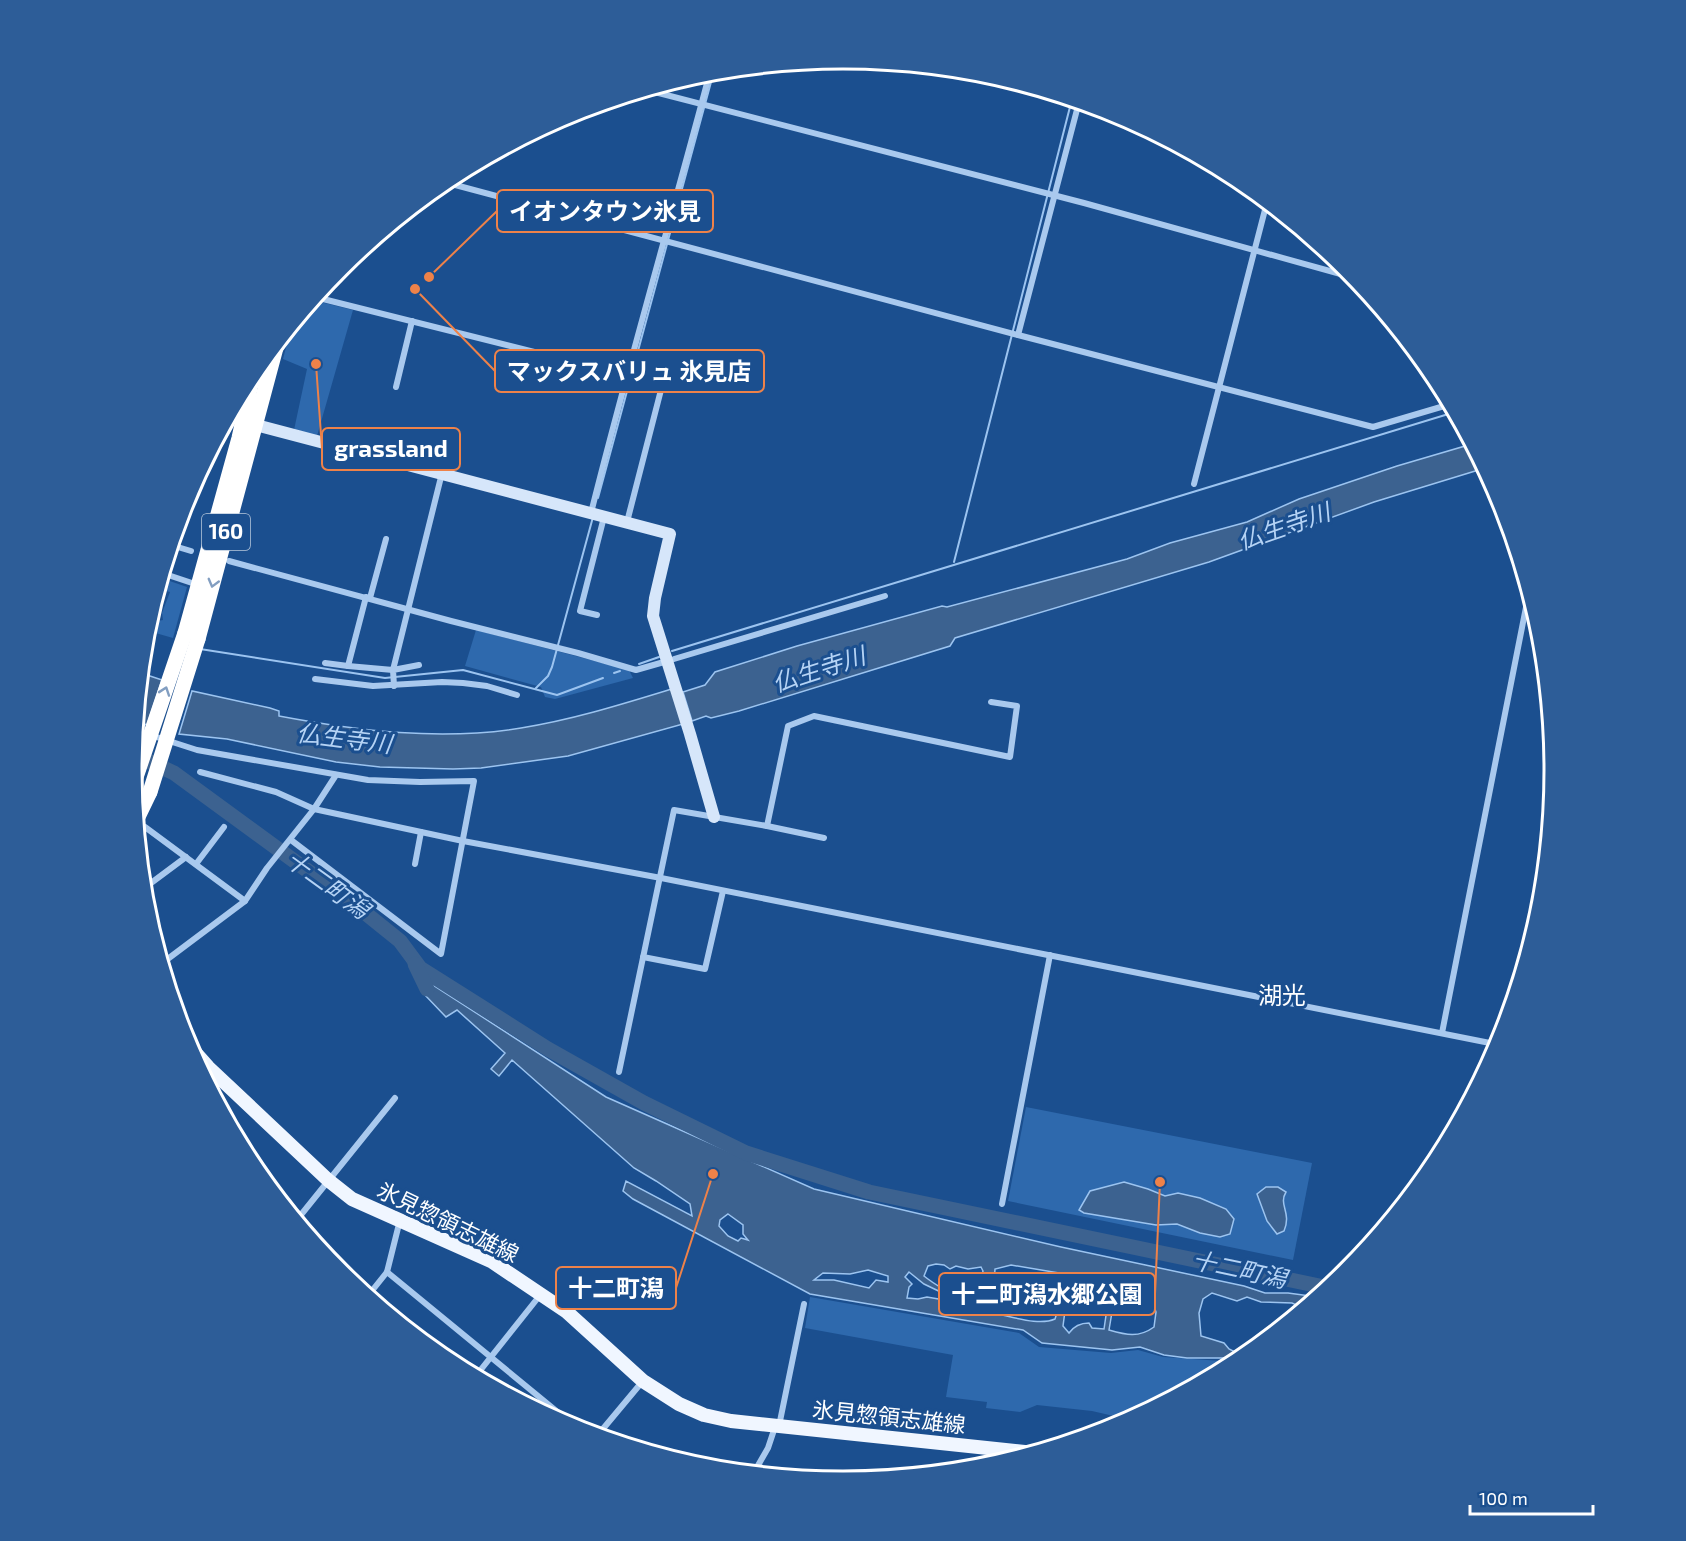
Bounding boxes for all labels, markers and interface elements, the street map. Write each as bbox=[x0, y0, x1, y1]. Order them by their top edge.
callout: イオンタウン氷見 bbox=[497, 190, 713, 232]
text: イオンタウン氷見 bbox=[509, 196, 701, 225]
callout: マックスバリュ 氷見店 bbox=[495, 350, 764, 392]
text: マックスバリュ 氷見店 bbox=[507, 356, 751, 385]
callout: grassland bbox=[322, 428, 460, 470]
text: grassland bbox=[334, 433, 448, 462]
water label: 仏生寺川 bbox=[1233, 495, 1336, 555]
road number: 160 bbox=[202, 514, 250, 550]
one-way arrow bbox=[207, 577, 220, 587]
water label: 仏生寺川 bbox=[768, 639, 872, 697]
one-way arrow bbox=[158, 686, 171, 697]
water label: 仏生寺川 bbox=[295, 717, 397, 758]
water label: 十二町潟 bbox=[281, 844, 378, 925]
district label: 湖光 bbox=[1258, 980, 1306, 1009]
street label: 氷見惣領志雄線 bbox=[374, 1176, 523, 1267]
water label: 十二町潟 bbox=[1189, 1244, 1292, 1293]
callout: 十二町潟 bbox=[556, 1267, 676, 1309]
text: 十二町潟 bbox=[568, 1273, 664, 1302]
callout: 十二町潟水郷公園 bbox=[939, 1273, 1155, 1315]
text: 十二町潟水郷公園 bbox=[951, 1279, 1143, 1308]
street label: 氷見惣領志雄線 bbox=[811, 1395, 967, 1437]
scale bar bbox=[1470, 1478, 1593, 1516]
text: 100 m bbox=[1479, 1487, 1528, 1509]

